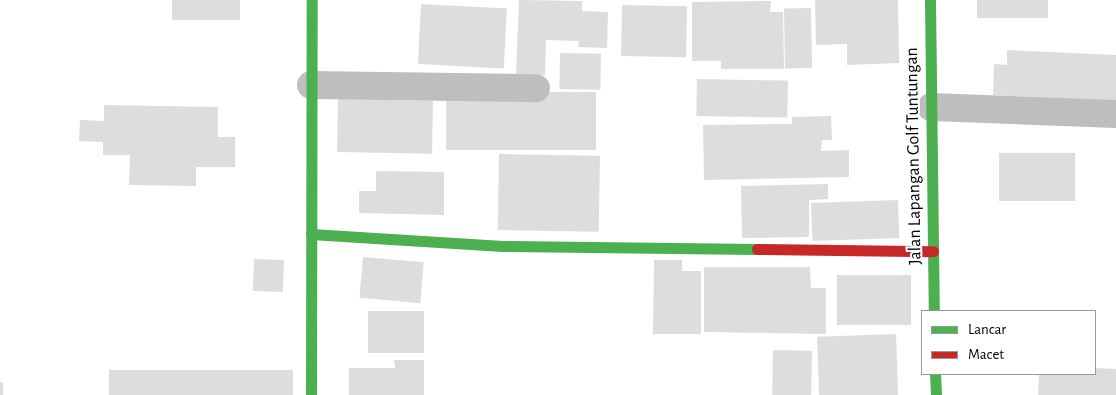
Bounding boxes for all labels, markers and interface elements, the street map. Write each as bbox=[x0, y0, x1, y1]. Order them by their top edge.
street label: Jalan Lapangan Golf Tuntungan bbox=[901, 47, 927, 265]
legend bbox=[921, 310, 1096, 375]
text: Lancar bbox=[968, 322, 1006, 337]
text: Macet bbox=[968, 347, 1004, 362]

